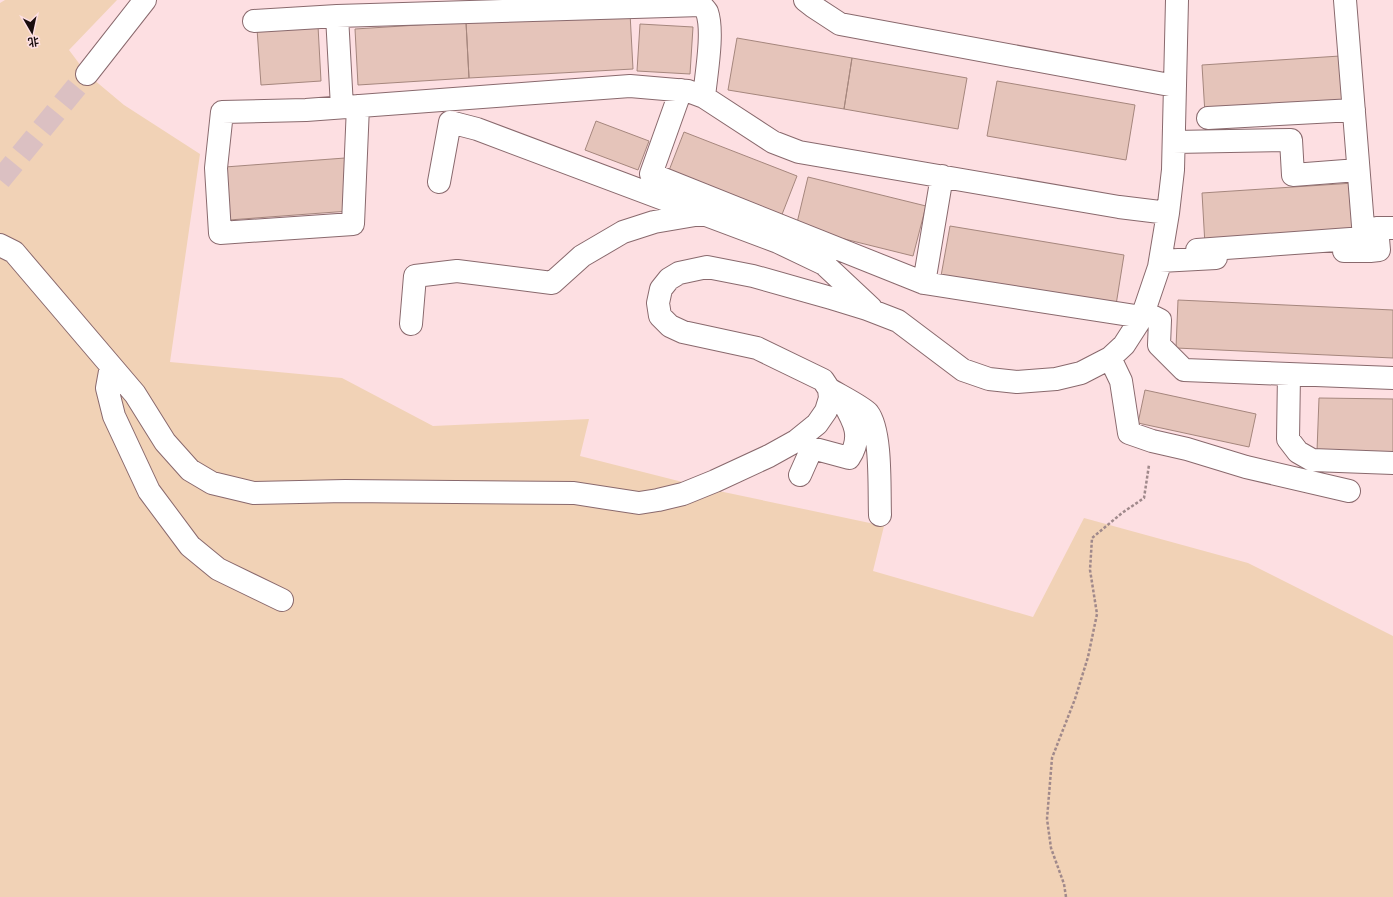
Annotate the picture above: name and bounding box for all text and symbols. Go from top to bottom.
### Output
north arrow [12,12,52,52]
text: 北 [27,35,40,50]

